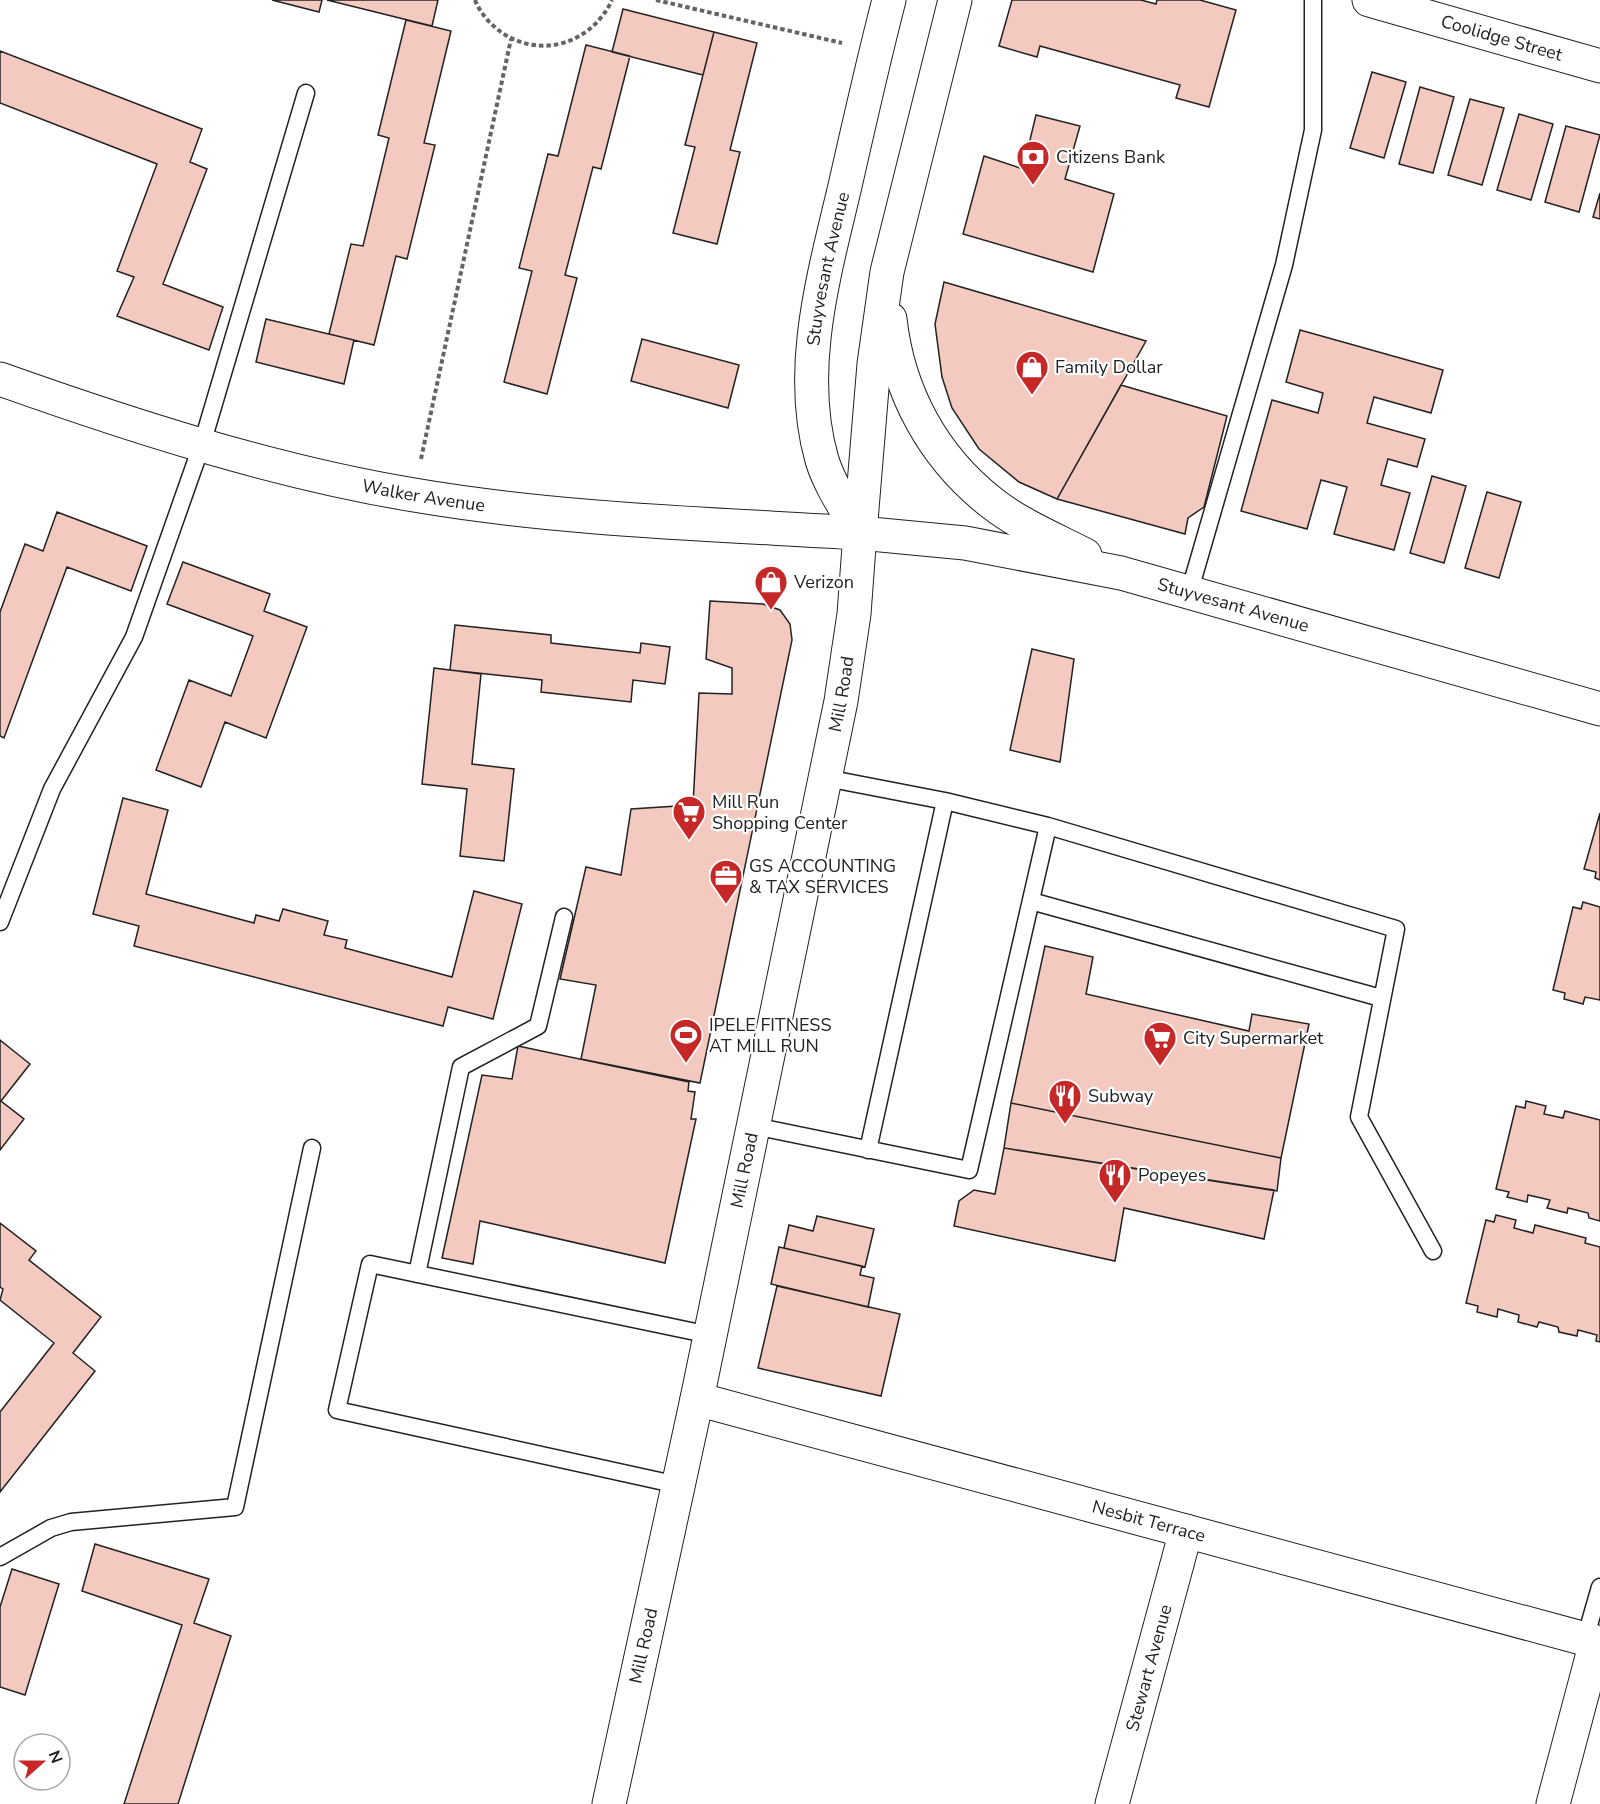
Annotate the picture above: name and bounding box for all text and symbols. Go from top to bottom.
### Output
street label: Coolidge Street [1438,9,1566,67]
bank icon: Citizens Bank [1015,139,1051,186]
place label: Citizens Bank [1056,145,1166,169]
street label: Stuyvesant Avenue [801,189,855,347]
shop icon: Family Dollar [1014,349,1050,396]
place label: Family Dollar [1055,355,1163,379]
street label: Walker Avenue [360,474,486,517]
shop icon: Verizon [753,564,789,611]
place label: Verizon [793,570,854,594]
street label: Stuyvesant Avenue [1155,572,1312,638]
street label: Mill Road [823,654,860,734]
place label: Mill Run Shopping Center [712,790,848,835]
supermarket icon: Mill Run Shopping Center [671,794,707,841]
place label: GS ACCOUNTING & TAX SERVICES [749,854,896,899]
office icon: GS ACCOUNTING & TAX SERVICES [708,858,744,905]
place label: IPELE FITNESS AT MILL RUN [709,1013,831,1058]
sports icon: IPELE FITNESS AT MILL RUN [668,1017,704,1064]
supermarket icon: City Supermarket [1142,1020,1178,1067]
place label: City Supermarket [1183,1026,1324,1050]
restaurant icon: Subway [1047,1078,1083,1125]
place label: Subway [1088,1084,1154,1108]
street label: Mill Road [725,1130,764,1210]
restaurant icon: Popeyes [1097,1157,1133,1204]
place label: Popeyes [1138,1163,1206,1187]
street label: Nesbit Terrace [1090,1494,1208,1548]
street label: Stewart Avenue [1120,1602,1178,1734]
street label: Mill Road [624,1606,663,1686]
north arrow [12,1732,72,1792]
text: N [43,1747,67,1767]

